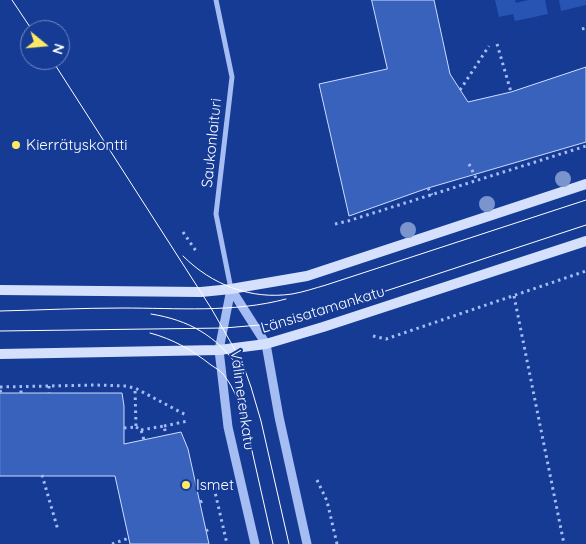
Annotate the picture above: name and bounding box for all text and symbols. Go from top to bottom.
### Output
north arrow [20,20,70,70]
text: N [48,42,69,57]
street label: Saukonlaituri [198,97,226,189]
place label: Kierrätyskontti [26,136,128,154]
marker: Kierrätyskontti [10,139,22,151]
street label: Länsisatamankatu [259,283,387,337]
street label: Välimerenkatu [226,349,258,451]
place label: Ismet [196,476,234,494]
marker: Ismet [180,479,192,491]

